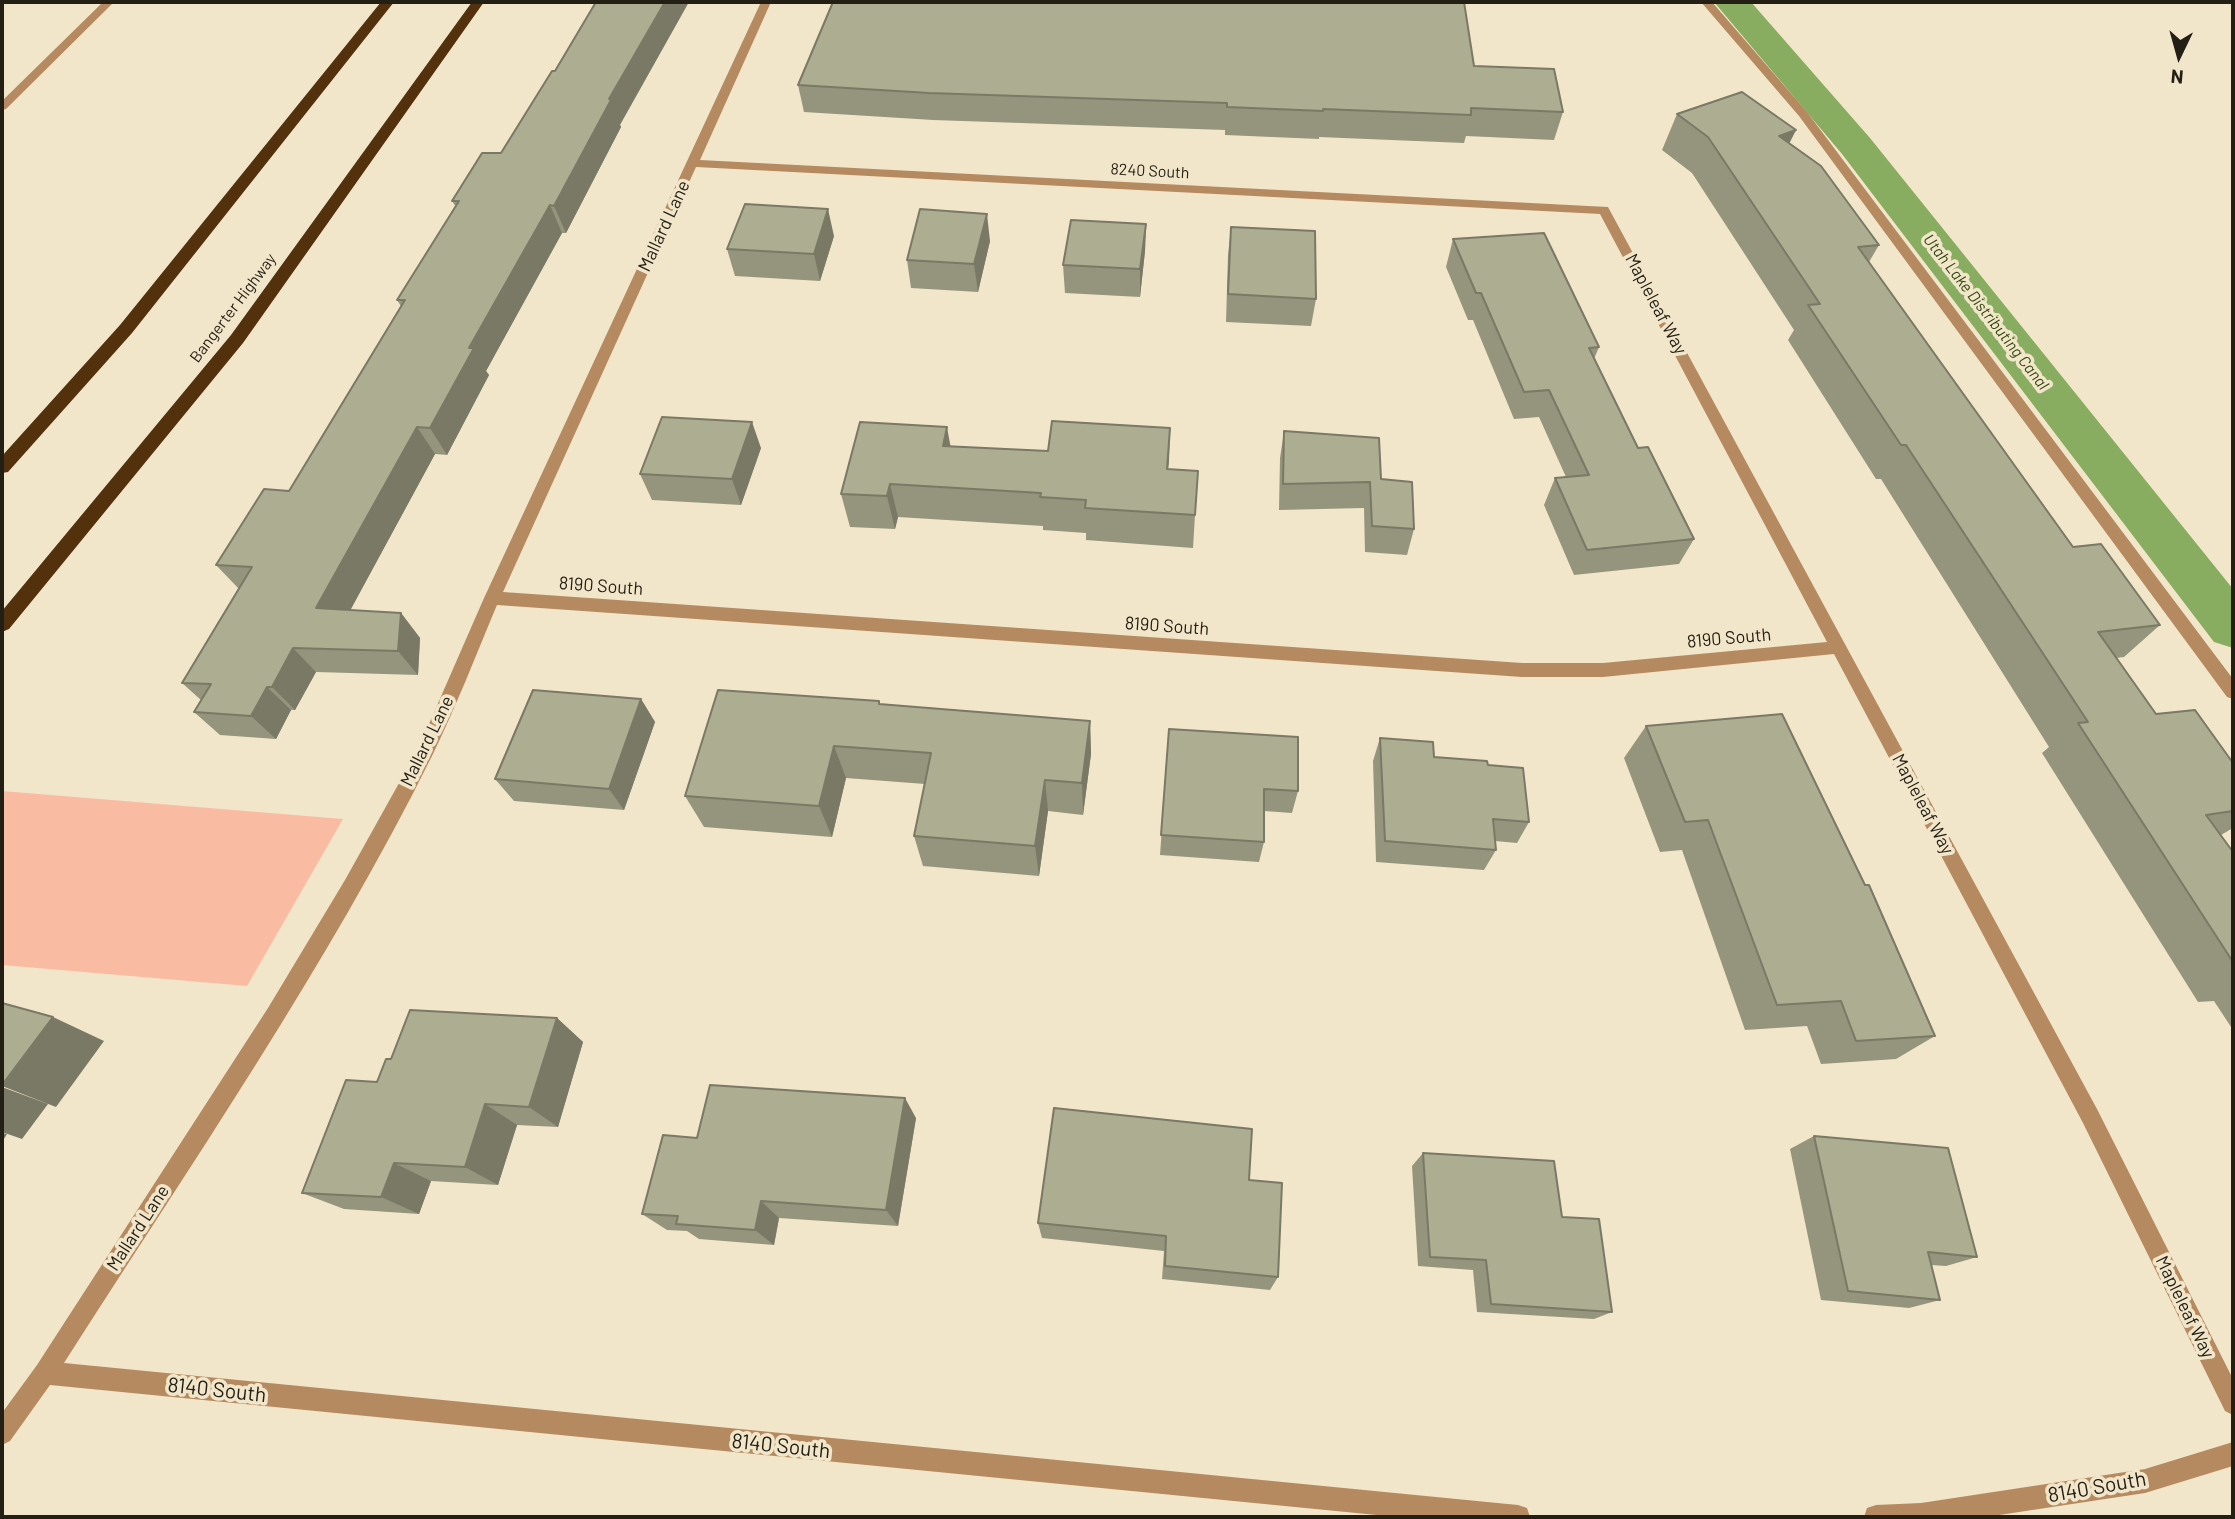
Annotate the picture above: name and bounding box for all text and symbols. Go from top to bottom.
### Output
north arrow [2144,21,2214,91]
text: N [2170,65,2184,89]
street label: 8240 South [1110,159,1190,183]
street label: Mallard Lane [633,177,695,275]
water label: Utah Lake Distributing Canal [1919,230,2053,394]
street label: Bangerter Highway [186,250,280,366]
street label: Mapleleaf Way [1620,250,1692,358]
street label: 8190 South [558,572,644,600]
street label: 8190 South [1124,612,1210,640]
street label: 8190 South [1686,624,1772,652]
street label: Mallard Lane [396,692,458,790]
street label: Mapleleaf Way [1887,750,1959,858]
street label: Mallard Lane [102,1181,174,1275]
street label: Mapleleaf Way [2151,1252,2219,1362]
street label: 8140 South [166,1372,268,1408]
street label: 8140 South [730,1428,832,1464]
street label: 8140 South [2046,1466,2148,1508]

